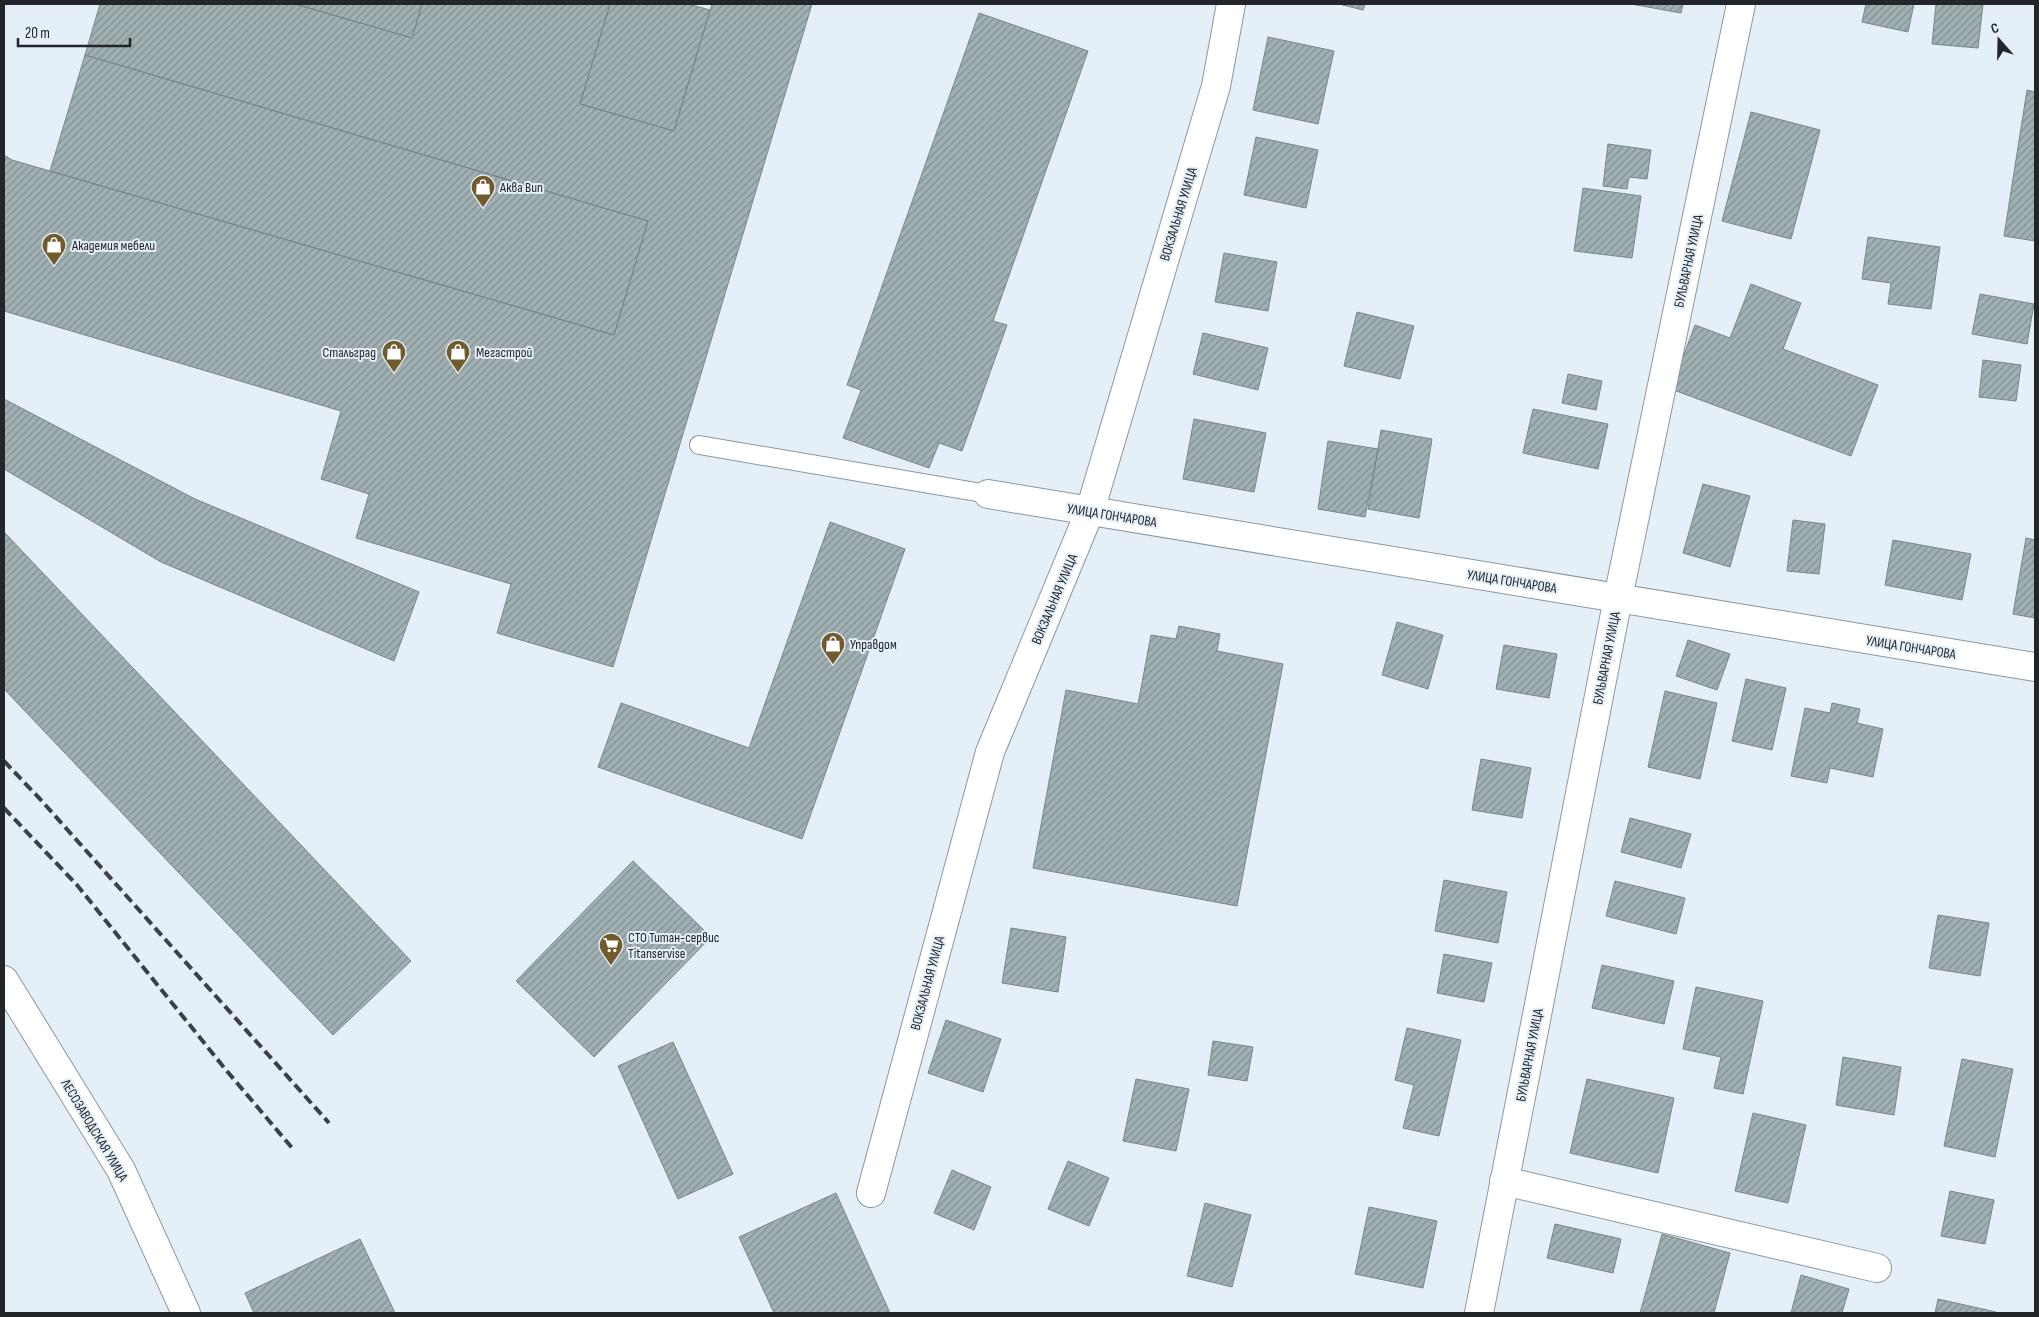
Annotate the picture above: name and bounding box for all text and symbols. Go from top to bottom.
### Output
scale bar [18,15,130,47]
north arrow [1974,15,2024,65]
text: С [1988,19,2001,37]
text: 20 m [25,24,50,43]
street label: ВОКЗАЛЬНАЯ УЛИЦА [1156,164,1201,263]
shop icon: Аква Вип [470,174,496,208]
place label: Аква Вип [499,179,543,196]
street label: БУЛЬВАРНАЯ УЛИЦА [1670,212,1707,309]
shop icon: Академия мебели [41,232,67,266]
place label: Академия мебели [71,237,155,254]
shop icon: Стальград [381,339,407,373]
shop icon: Мегастрой [445,339,471,373]
place label: Стальград [322,344,376,361]
place label: Мегастрой [476,344,533,361]
street label: УЛИЦА ГОНЧАРОВА [1066,500,1159,531]
street label: ВОКЗАЛЬНАЯ УЛИЦА [1028,550,1082,647]
street label: УЛИЦА ГОНЧАРОВА [1466,566,1559,597]
street label: БУЛЬВАРНАЯ УЛИЦА [1589,609,1624,706]
shop icon: Управдом [820,631,846,665]
street label: УЛИЦА ГОНЧАРОВА [1865,632,1958,663]
place label: Управдом [850,636,897,653]
place label: СТО Титан-сервис Titanservise [628,929,719,962]
supermarket icon: СТО Титан-сервис Titanservise [598,932,624,966]
street label: ВОКЗАЛЬНАЯ УЛИЦА [907,933,948,1032]
street label: БУЛЬВАРНАЯ УЛИЦА [1512,1006,1547,1103]
street label: ЛЕСОЗАВОДСКАЯ УЛИЦА [57,1075,132,1185]

